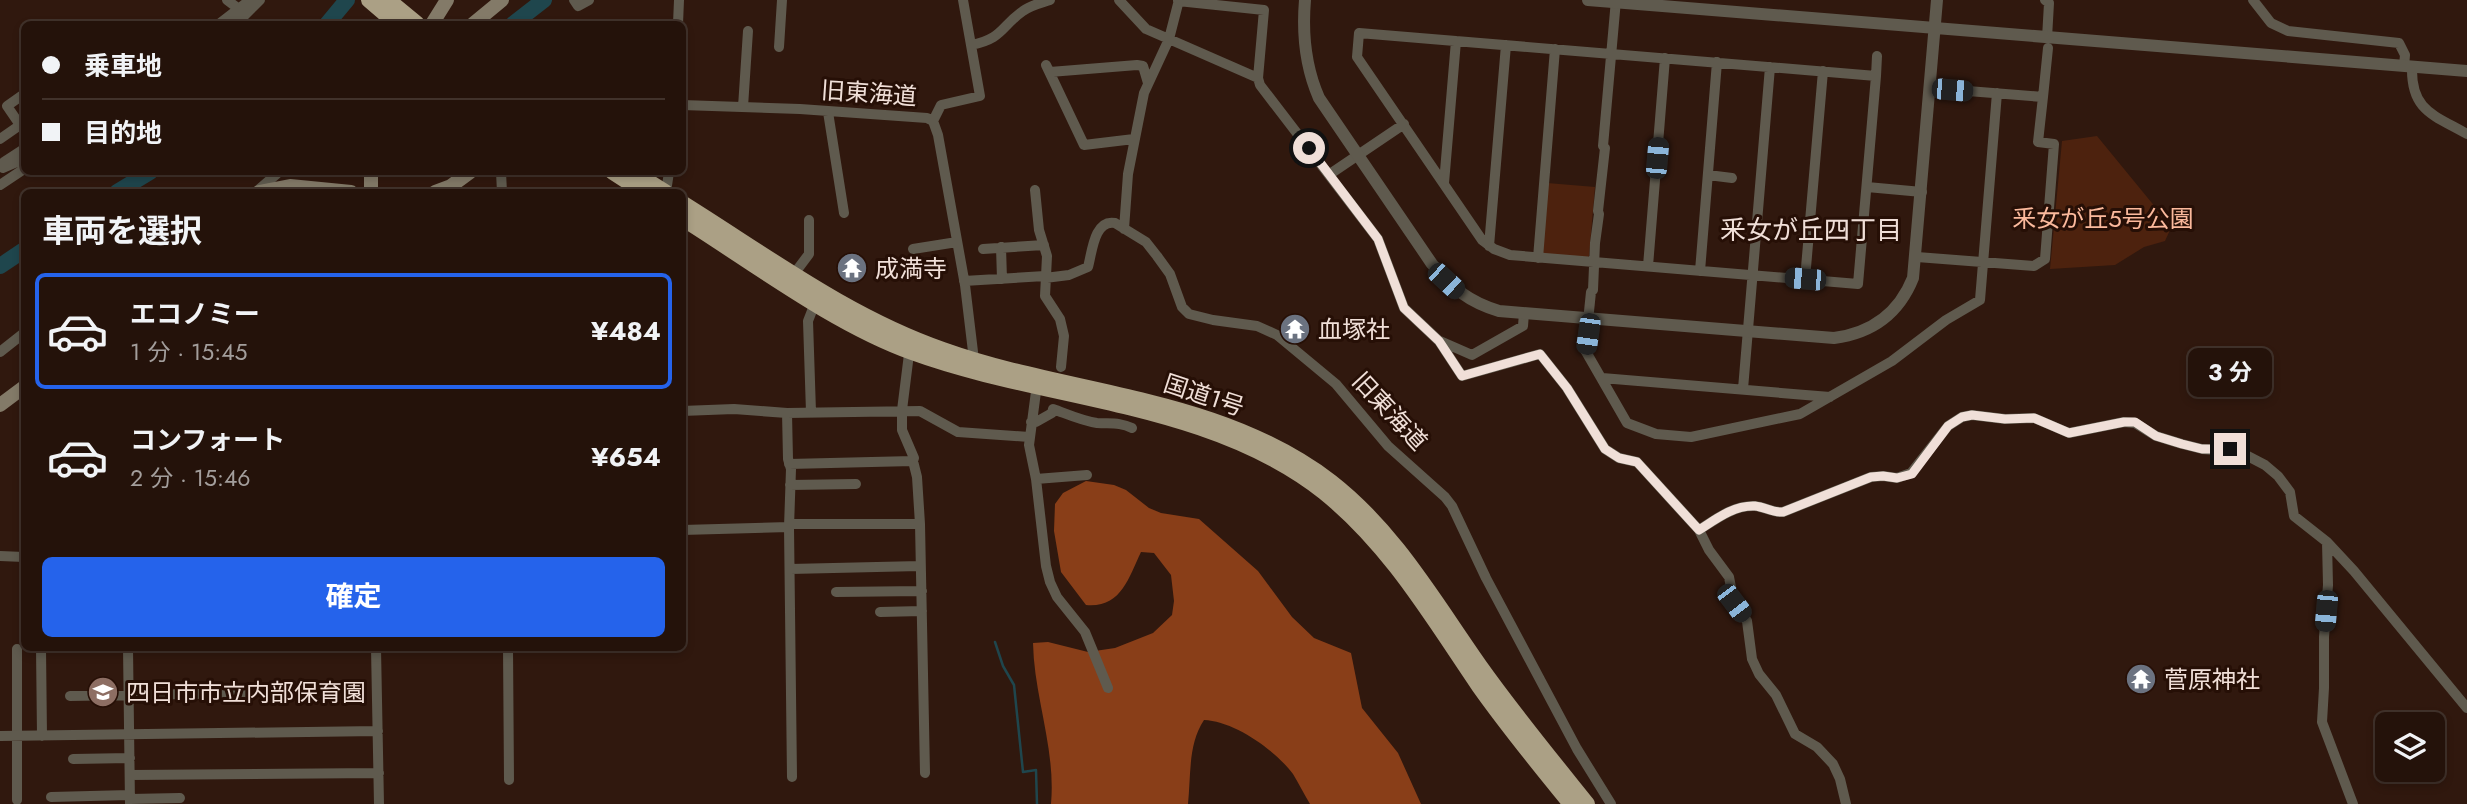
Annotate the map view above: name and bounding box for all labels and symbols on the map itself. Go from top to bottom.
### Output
street label: 旧東海道 [820,72,918,114]
car [1931,78,1974,102]
route start [1293,132,1325,164]
car [1645,136,1670,180]
park label: 釆女が丘5号公園 [2012,201,2194,236]
district label: 釆女が丘四丁目 [1720,211,1902,249]
temple icon: 成満寺 [835,251,869,285]
place label: 成満寺 [875,251,947,286]
car [1424,259,1469,303]
car [1784,267,1827,291]
temple icon: 血塚社 [1278,312,1312,346]
place label: 血塚社 [1318,312,1390,347]
car [1575,312,1602,356]
callout: 3 分 [2188,348,2272,396]
street label: 旧東海道 [1344,364,1436,458]
street label: 国道1号 [1159,366,1249,424]
route end [2214,433,2246,465]
car [1713,580,1756,626]
car [2314,589,2339,633]
temple icon: 菅原神社 [2124,662,2158,696]
place label: 菅原神社 [2164,662,2260,697]
school or university icon: 四日市市立内部保育園 [86,675,120,709]
place label: 四日市市立内部保育園 [126,675,366,710]

